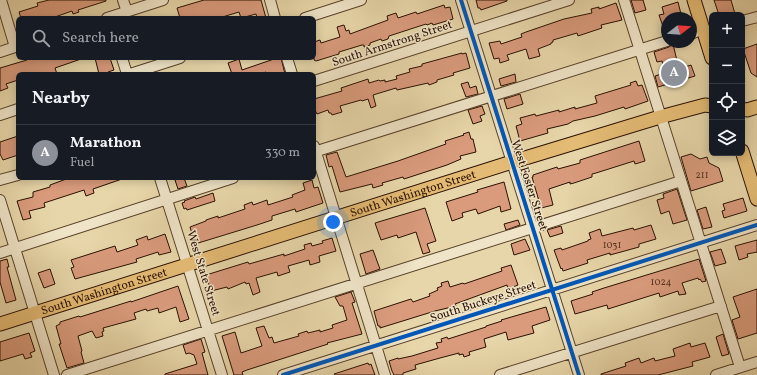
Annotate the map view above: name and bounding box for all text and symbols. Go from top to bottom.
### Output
north arrow [661,12,697,48]
map controls [709,12,745,156]
button: + [709,12,745,48]
search box [16,16,316,60]
street label: South Armstrong Street [330,17,454,71]
icon: search [30,27,52,49]
text: Search here [62,28,139,49]
button: − [709,48,745,84]
pin: A [661,58,687,88]
button: locate [709,84,745,120]
text: Nearby [32,87,90,110]
button: layers [709,120,745,156]
text: Marathon [70,133,141,154]
street label: West Foster Street [507,138,551,233]
text: A [40,144,50,162]
text: 330 m [265,144,300,162]
text: Fuel [70,154,94,172]
street label: South Washington Street [348,167,478,222]
house number: 211 [695,168,709,182]
your location [323,212,343,232]
street label: West State Street [182,229,224,318]
house number: 1031 [603,238,621,252]
street label: South Washington Street [39,265,169,319]
house number: 1024 [651,275,671,289]
street label: South Buckeye Street [428,277,538,327]

